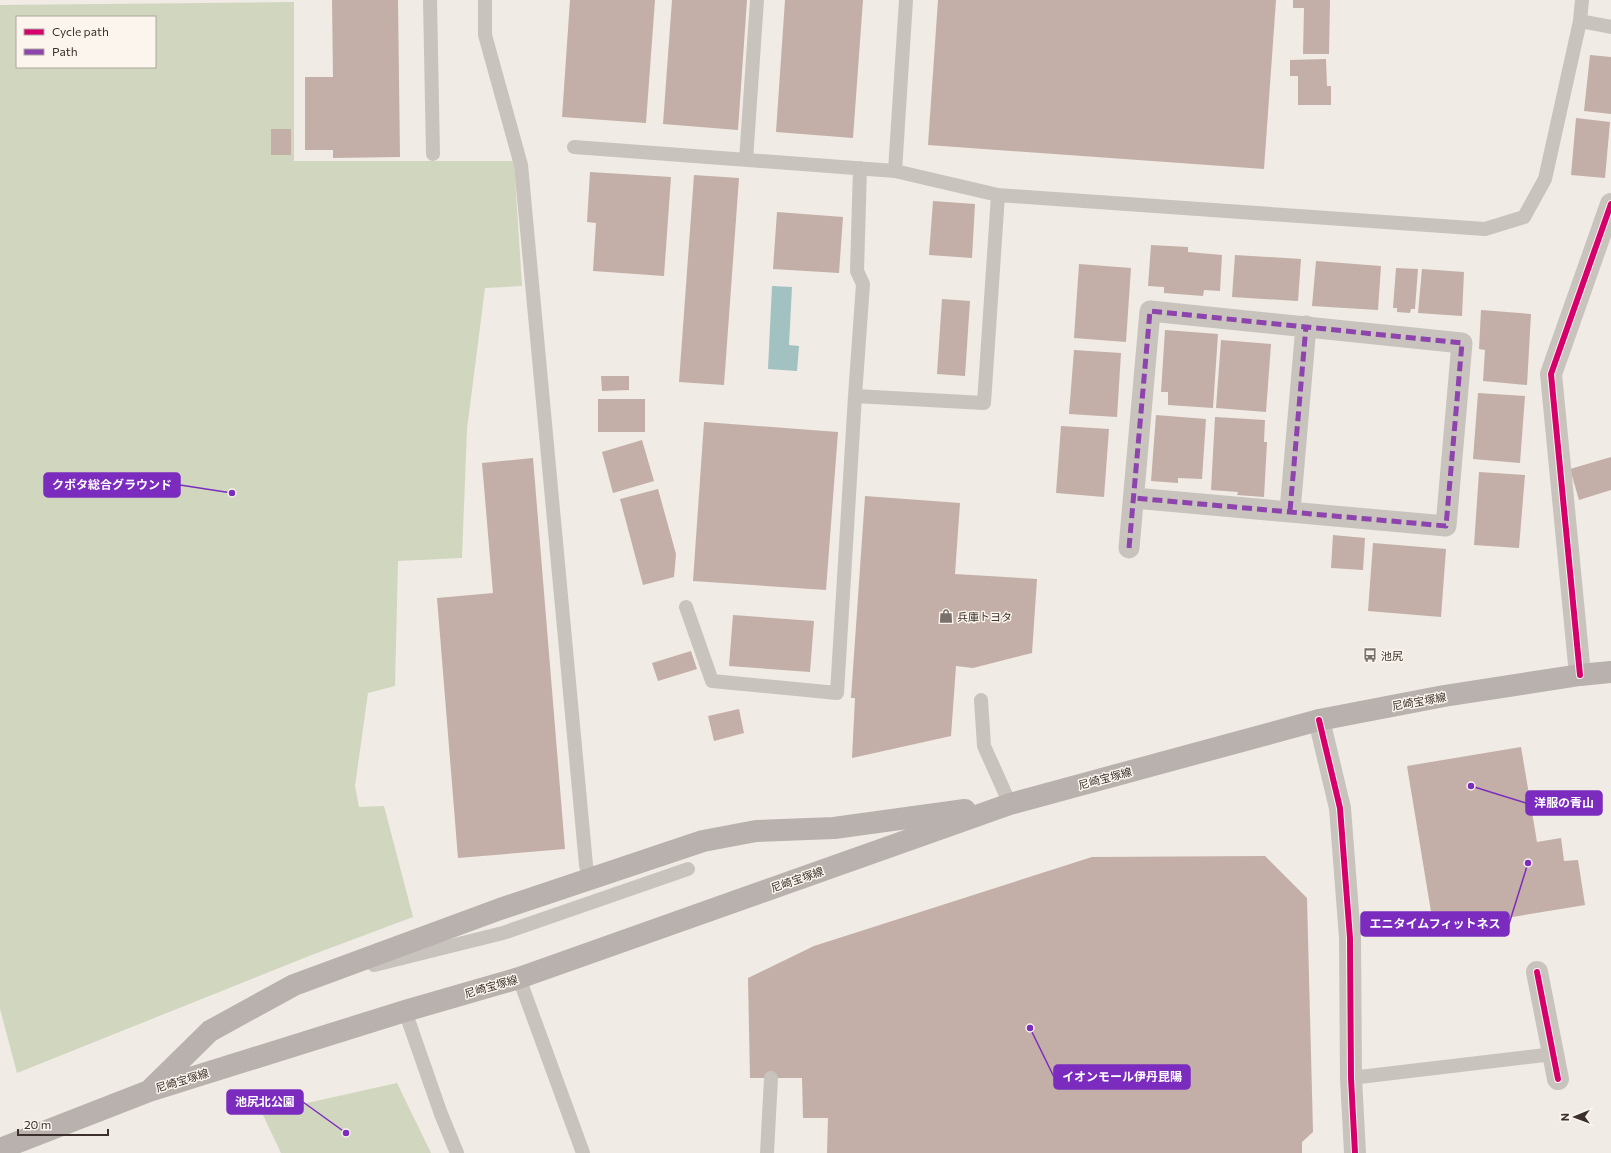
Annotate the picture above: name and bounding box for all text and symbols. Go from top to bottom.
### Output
legend [16,16,156,68]
text: Cycle path [52,24,109,38]
text: Path [52,44,78,58]
callout: クボタ総合グラウンド [44,473,180,497]
text: クボタ総合グラウンド [52,477,172,491]
shop icon: 兵庫トヨタ [938,608,954,624]
place label: 兵庫トヨタ [957,610,1012,623]
bus stop icon: 池尻 [1362,647,1378,663]
place label: 池尻 [1381,649,1403,662]
street label: 尼崎宝塚線 [1391,690,1447,712]
street label: 尼崎宝塚線 [1077,765,1133,791]
callout: 洋服の青山 [1526,791,1602,815]
text: 洋服の青山 [1534,795,1594,809]
street label: 尼崎宝塚線 [769,864,825,894]
callout: エニタイムフィットネス [1361,912,1509,936]
text: エニタイムフィットネス [1370,916,1500,930]
street label: 尼崎宝塚線 [463,972,519,1000]
callout: イオンモール伊丹昆陽 [1054,1065,1190,1089]
street label: 尼崎宝塚線 [154,1066,210,1094]
text: イオンモール伊丹昆陽 [1062,1069,1182,1083]
callout: 池尻北公園 [227,1090,303,1114]
text: 池尻北公園 [235,1094,295,1108]
north arrow [1555,1097,1595,1137]
scale bar [18,1111,108,1137]
text: N [1558,1113,1571,1121]
text: 20 m [24,1117,51,1131]

